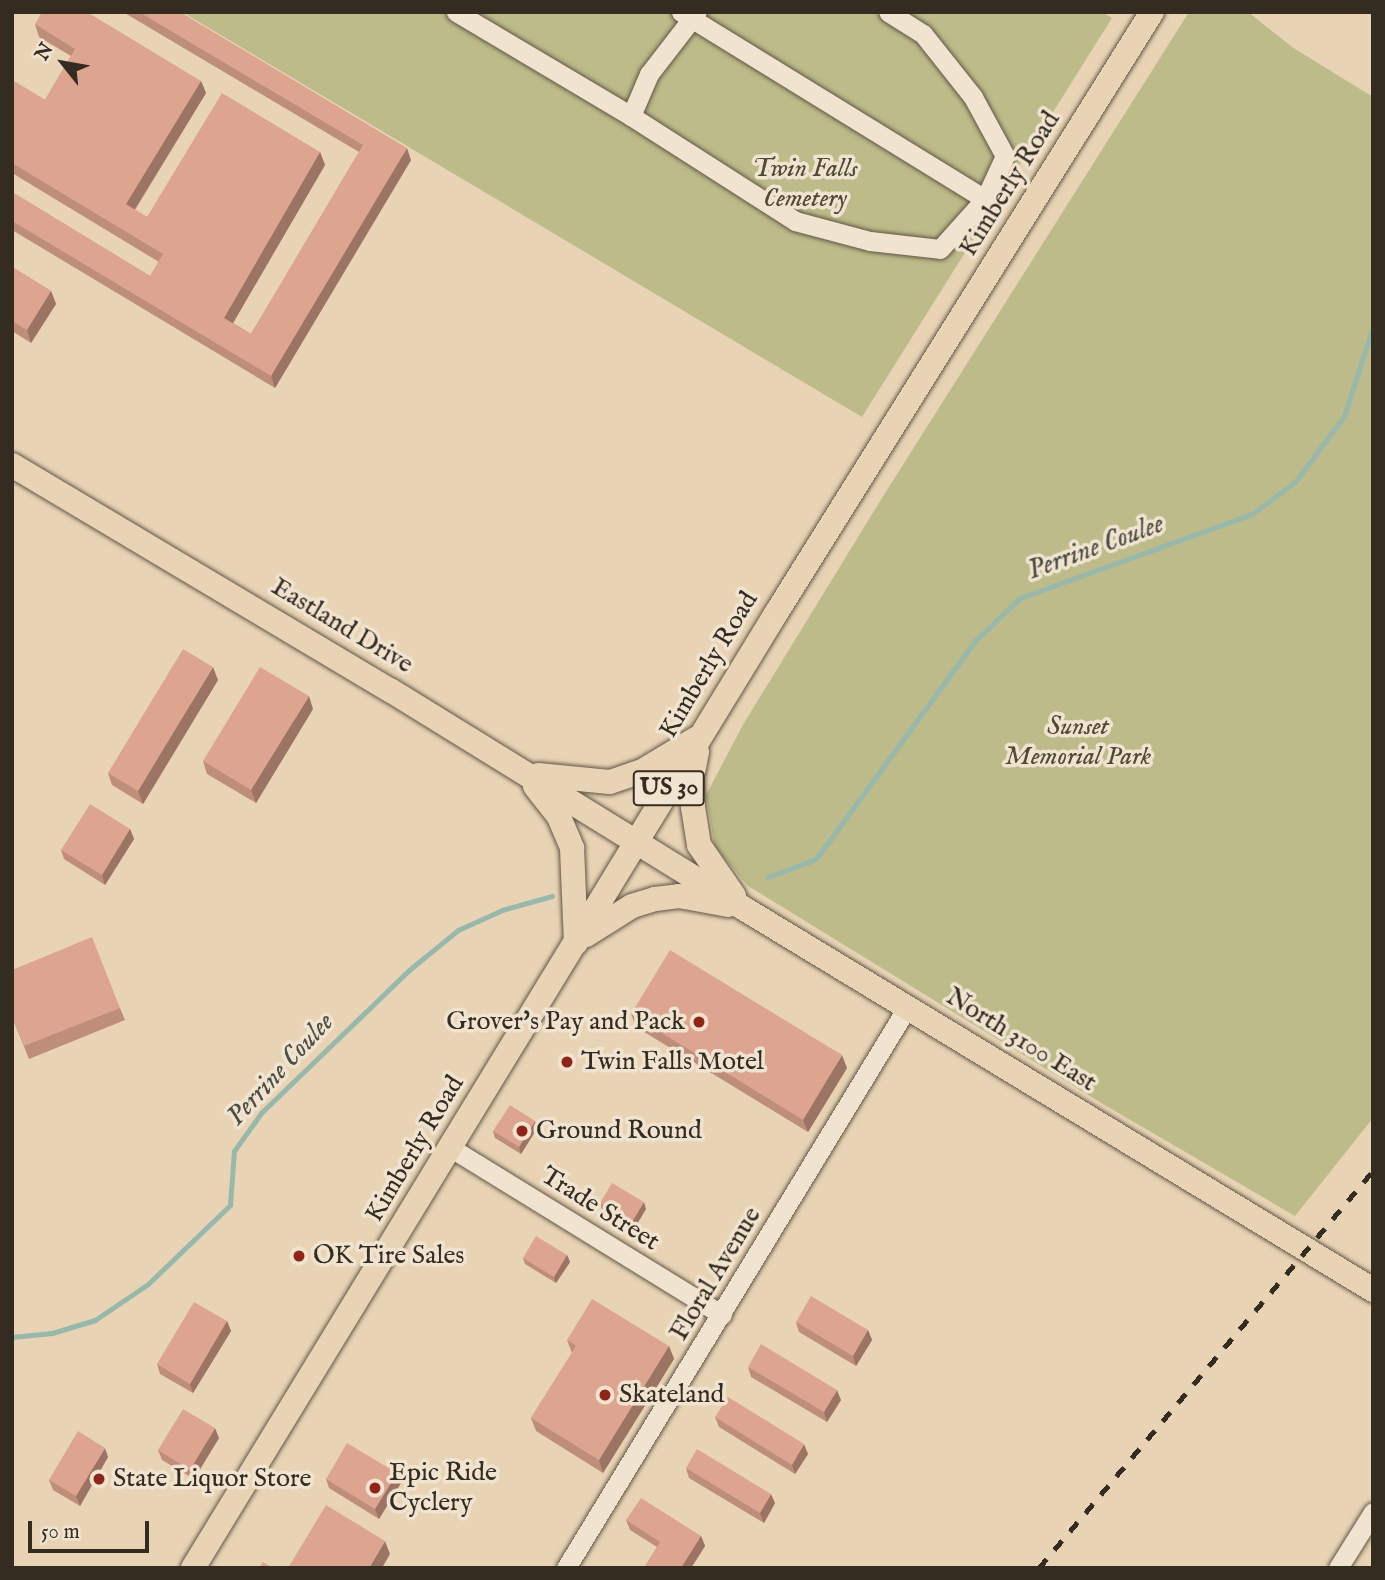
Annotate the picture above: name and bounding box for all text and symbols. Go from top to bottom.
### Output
north arrow [28,28,98,98]
text: N [30,39,60,65]
street label: Kimberly Road [953,106,1067,262]
park label: Twin Falls Cemetery [753,153,857,214]
water label: Perrine Coulee [1023,508,1169,588]
street label: Eastland Drive [266,572,418,680]
street label: Kimberly Road [653,586,765,744]
park label: Sunset Memorial Park [1005,711,1151,772]
road number: US 30 [632,768,706,808]
street label: North 3100 East [940,981,1102,1099]
water label: Perrine Coulee [220,1006,342,1134]
place label: Grover's Pay and Pack [446,1006,685,1038]
marker: Grover's Pay and Pack [691,1014,707,1030]
place label: Twin Falls Motel [581,1046,764,1078]
marker: Twin Falls Motel [559,1054,575,1070]
street label: Kimberly Road [359,1070,471,1228]
place label: Ground Round [536,1115,702,1147]
marker: Ground Round [514,1123,530,1139]
street label: Trade Street [535,1160,665,1258]
street label: Floral Avenue [664,1201,768,1347]
place label: OK Tire Sales [313,1240,464,1272]
marker: OK Tire Sales [291,1248,307,1264]
place label: Skateland [619,1379,724,1411]
marker: Skateland [597,1387,613,1403]
place label: Epic Ride Cyclery [389,1457,497,1518]
place label: State Liquor Store [113,1463,311,1495]
marker: State Liquor Store [91,1471,107,1487]
marker: Epic Ride Cyclery [367,1480,383,1496]
scale bar [32,1506,152,1550]
text: 50 m [41,1519,80,1546]

